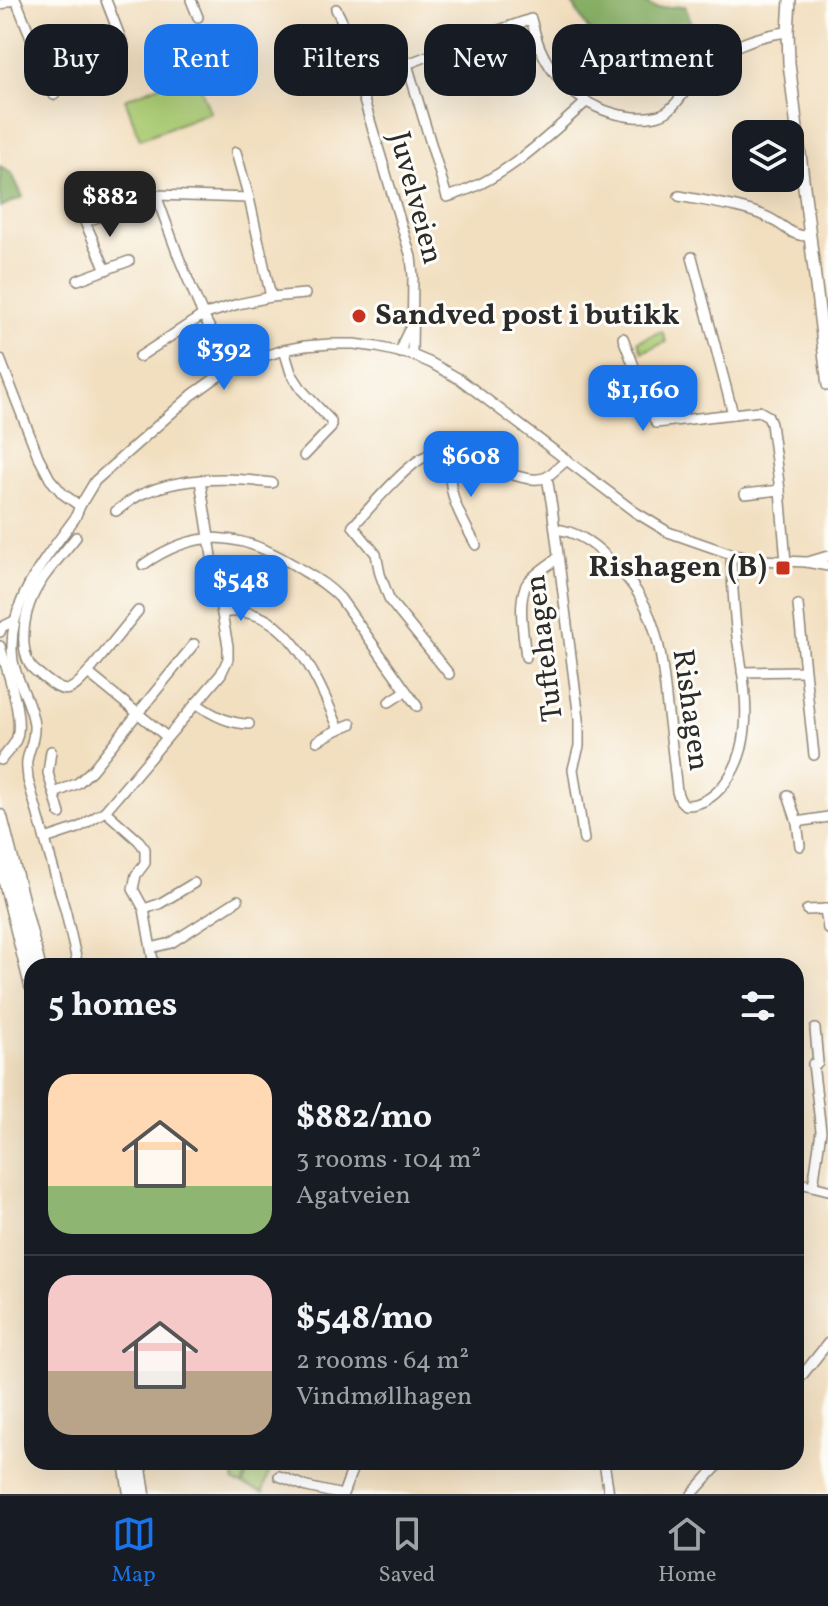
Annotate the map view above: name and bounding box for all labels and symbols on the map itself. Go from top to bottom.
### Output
street label: Juvelveien [377,127,453,269]
pin: $882 [63,171,157,239]
place label: Sandved post i butikk [375,295,680,337]
marker: Sandved post i butikk [350,307,368,325]
pin: $392 [177,324,271,392]
pin: $1,160 [578,365,708,433]
pin: $608 [424,431,518,499]
place label: Rishagen (B) [589,547,767,589]
pin: $548 [194,555,288,623]
marker: Rishagen (B) [774,559,792,577]
street label: Tuftehagen [515,572,575,724]
street label: Rishagen [661,646,719,774]

